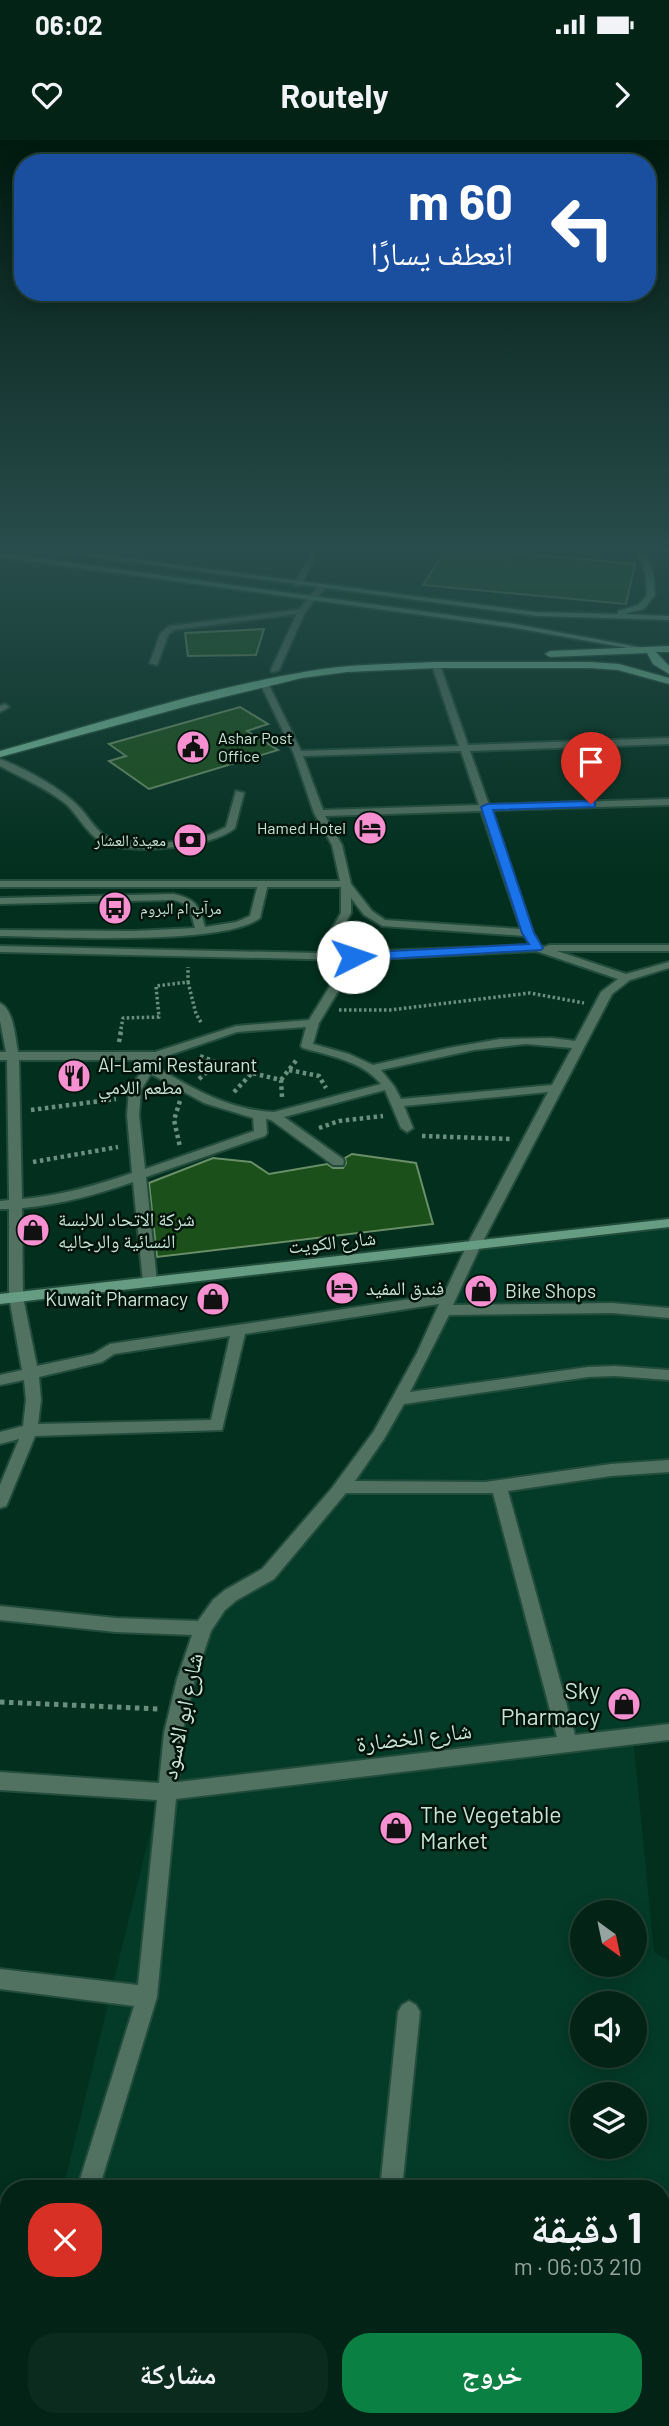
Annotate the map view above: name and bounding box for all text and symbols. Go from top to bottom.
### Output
text: 06:02 [35,9,103,40]
icon: heart [28,76,66,114]
text: Routely [280,76,389,114]
icon: forward [603,76,641,114]
text: 60 m [408,171,513,230]
icon: left [537,182,628,273]
text: انعطف يسارًا [370,233,513,271]
public building icon: Ashar Post Office [174,728,212,766]
place label: Ashar Post Office [218,728,293,765]
pin [561,732,621,804]
icon: arrive [572,743,610,781]
hotel icon: Hamed Hotel [351,809,389,847]
place label: Hamed Hotel [257,818,346,837]
bank icon: معيدة العشار [171,821,209,859]
place label: معيدة العشار [93,830,166,850]
bus stop icon: مرآب ام البروم [96,889,134,927]
place label: مرآب ام البروم [140,898,222,919]
position arrow [316,920,390,994]
place label: Al-Lami Restaurant مطعم اللامي [98,1053,257,1103]
restaurant icon: Al-Lami Restaurant مطعم اللامي [55,1057,93,1095]
place label: شركة الاتحاد للالبسة النسائية والرجاليه [58,1207,195,1253]
shop icon: شركة الاتحاد للالبسة النسائية والرجاليه [14,1211,52,1249]
street label: شارع الكويت [287,1225,377,1259]
hotel icon: فندق المفيد [323,1269,361,1307]
shop icon: Bike Shops [462,1272,500,1310]
place label: فندق المفيد [366,1276,444,1300]
place label: Bike Shops [505,1279,596,1302]
shop icon: Kuwait Pharmacy [194,1280,232,1318]
place label: Kuwait Pharmacy [45,1287,188,1310]
street label: شارع ابو الاسود [154,1650,210,1782]
place label: Sky Pharmacy [501,1676,600,1730]
shop icon: Sky Pharmacy [605,1685,643,1723]
street label: شارع الخضارة [355,1715,473,1759]
place label: The Vegetable Market [420,1800,562,1854]
shop icon: The Vegetable Market [377,1809,415,1847]
north arrow [570,1900,648,1978]
map controls [570,1900,647,2159]
button: sound [570,1991,647,2068]
button: layers [570,2082,647,2159]
text: 1 دقيقة [531,2201,642,2251]
button: close [28,2203,102,2277]
text: 210 m · 06:03 [514,2252,642,2280]
button: مشاركة [28,2333,328,2413]
button: خروج [342,2333,642,2413]

